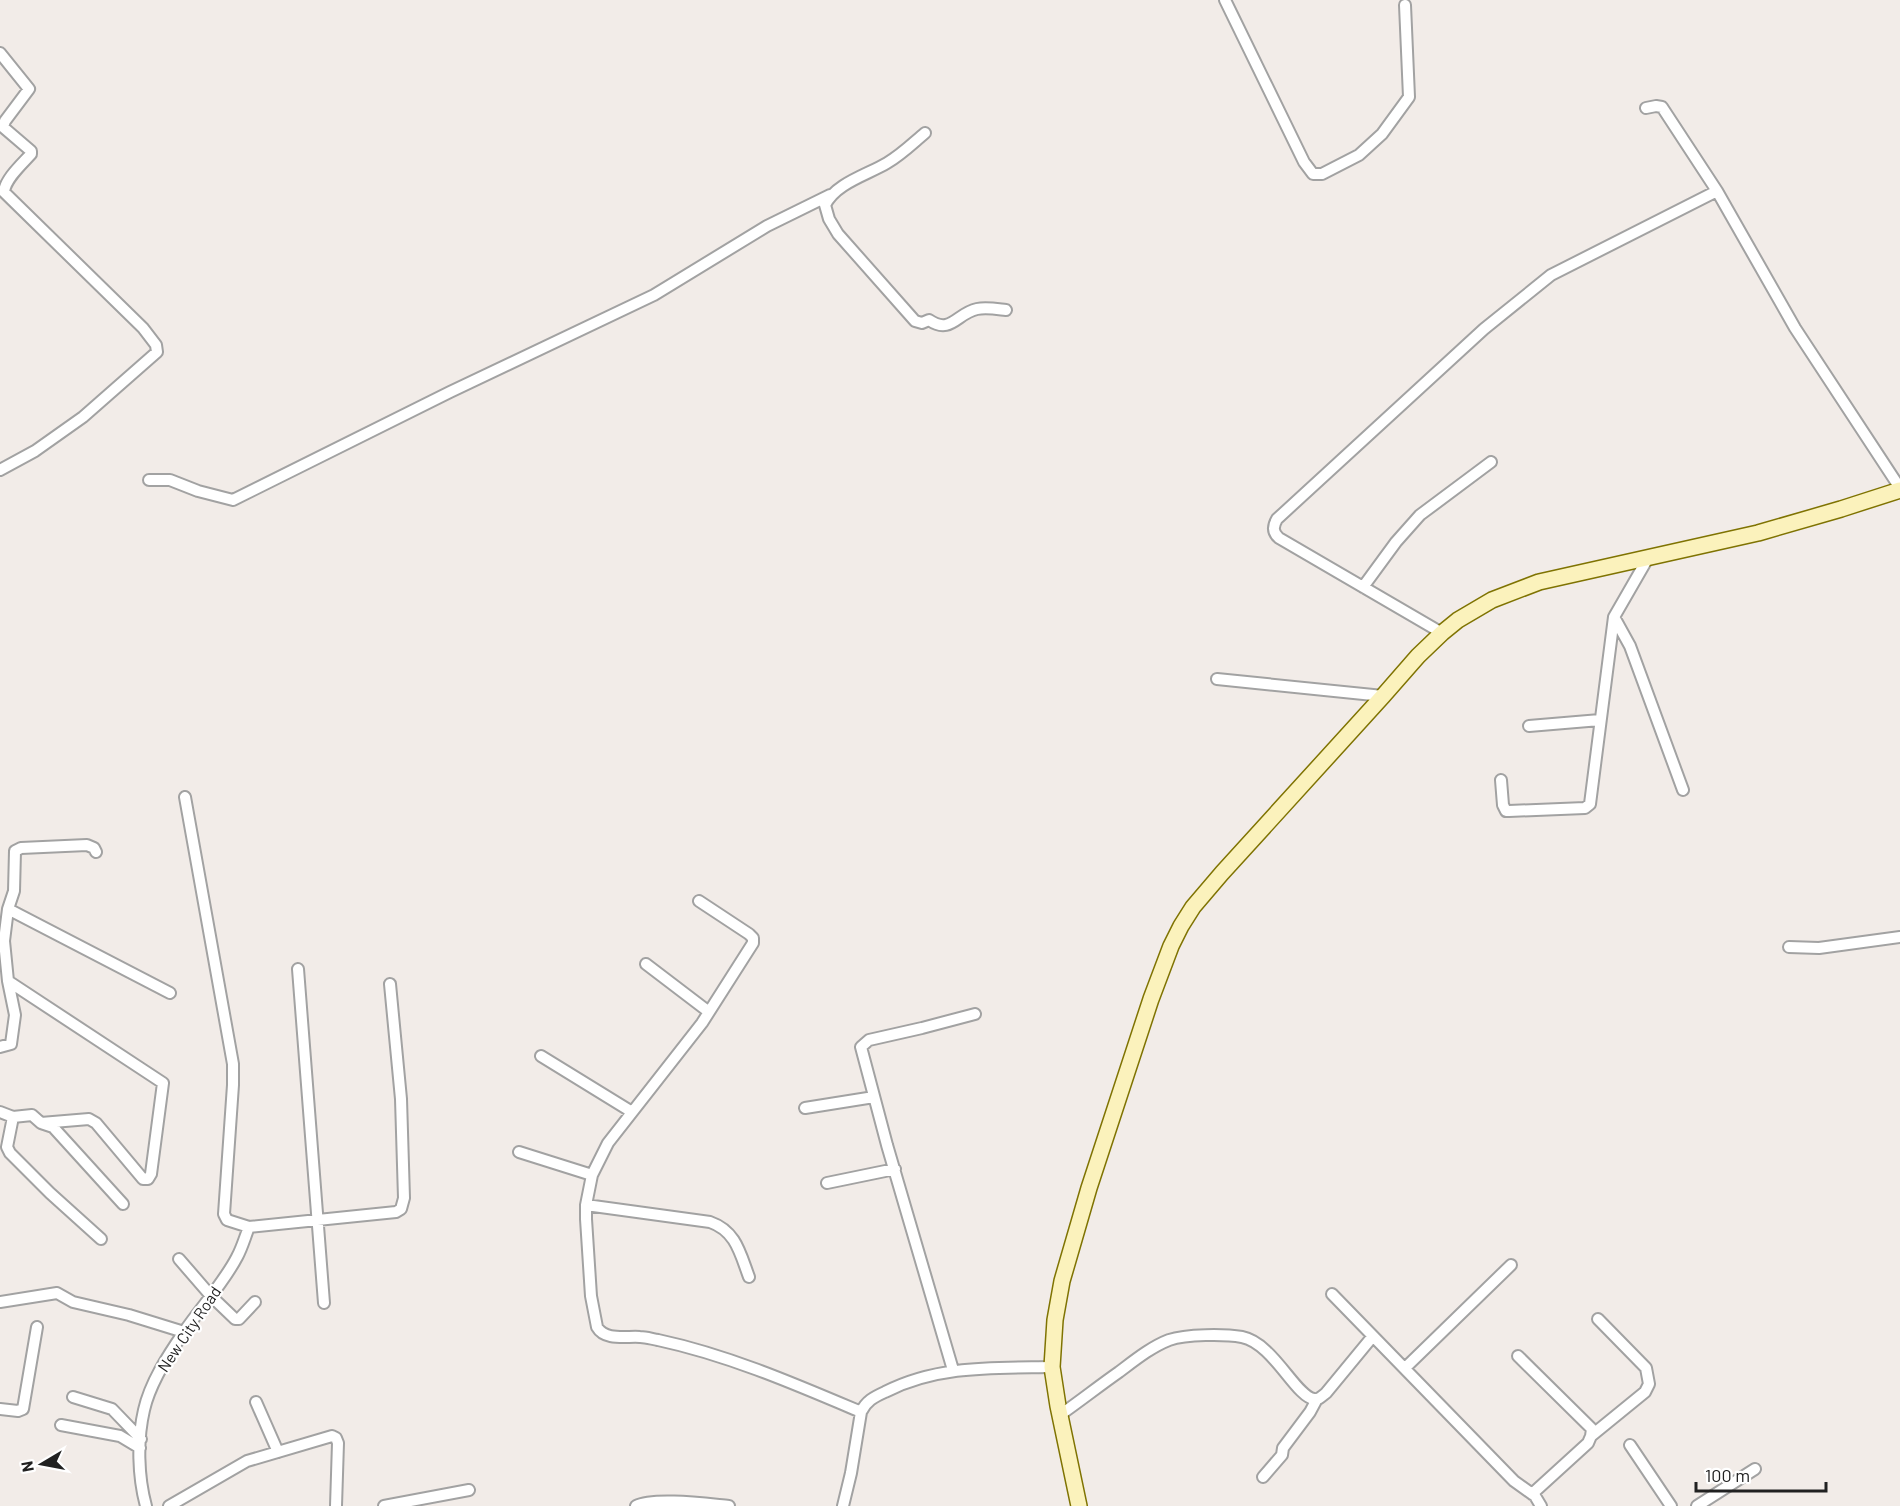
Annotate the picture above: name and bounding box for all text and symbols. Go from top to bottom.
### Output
street label: New City Road [153,1282,224,1375]
north arrow [12,1434,72,1494]
scale bar [1696,1455,1826,1493]
text: N [16,1460,37,1474]
text: 100 m [1705,1464,1750,1486]

